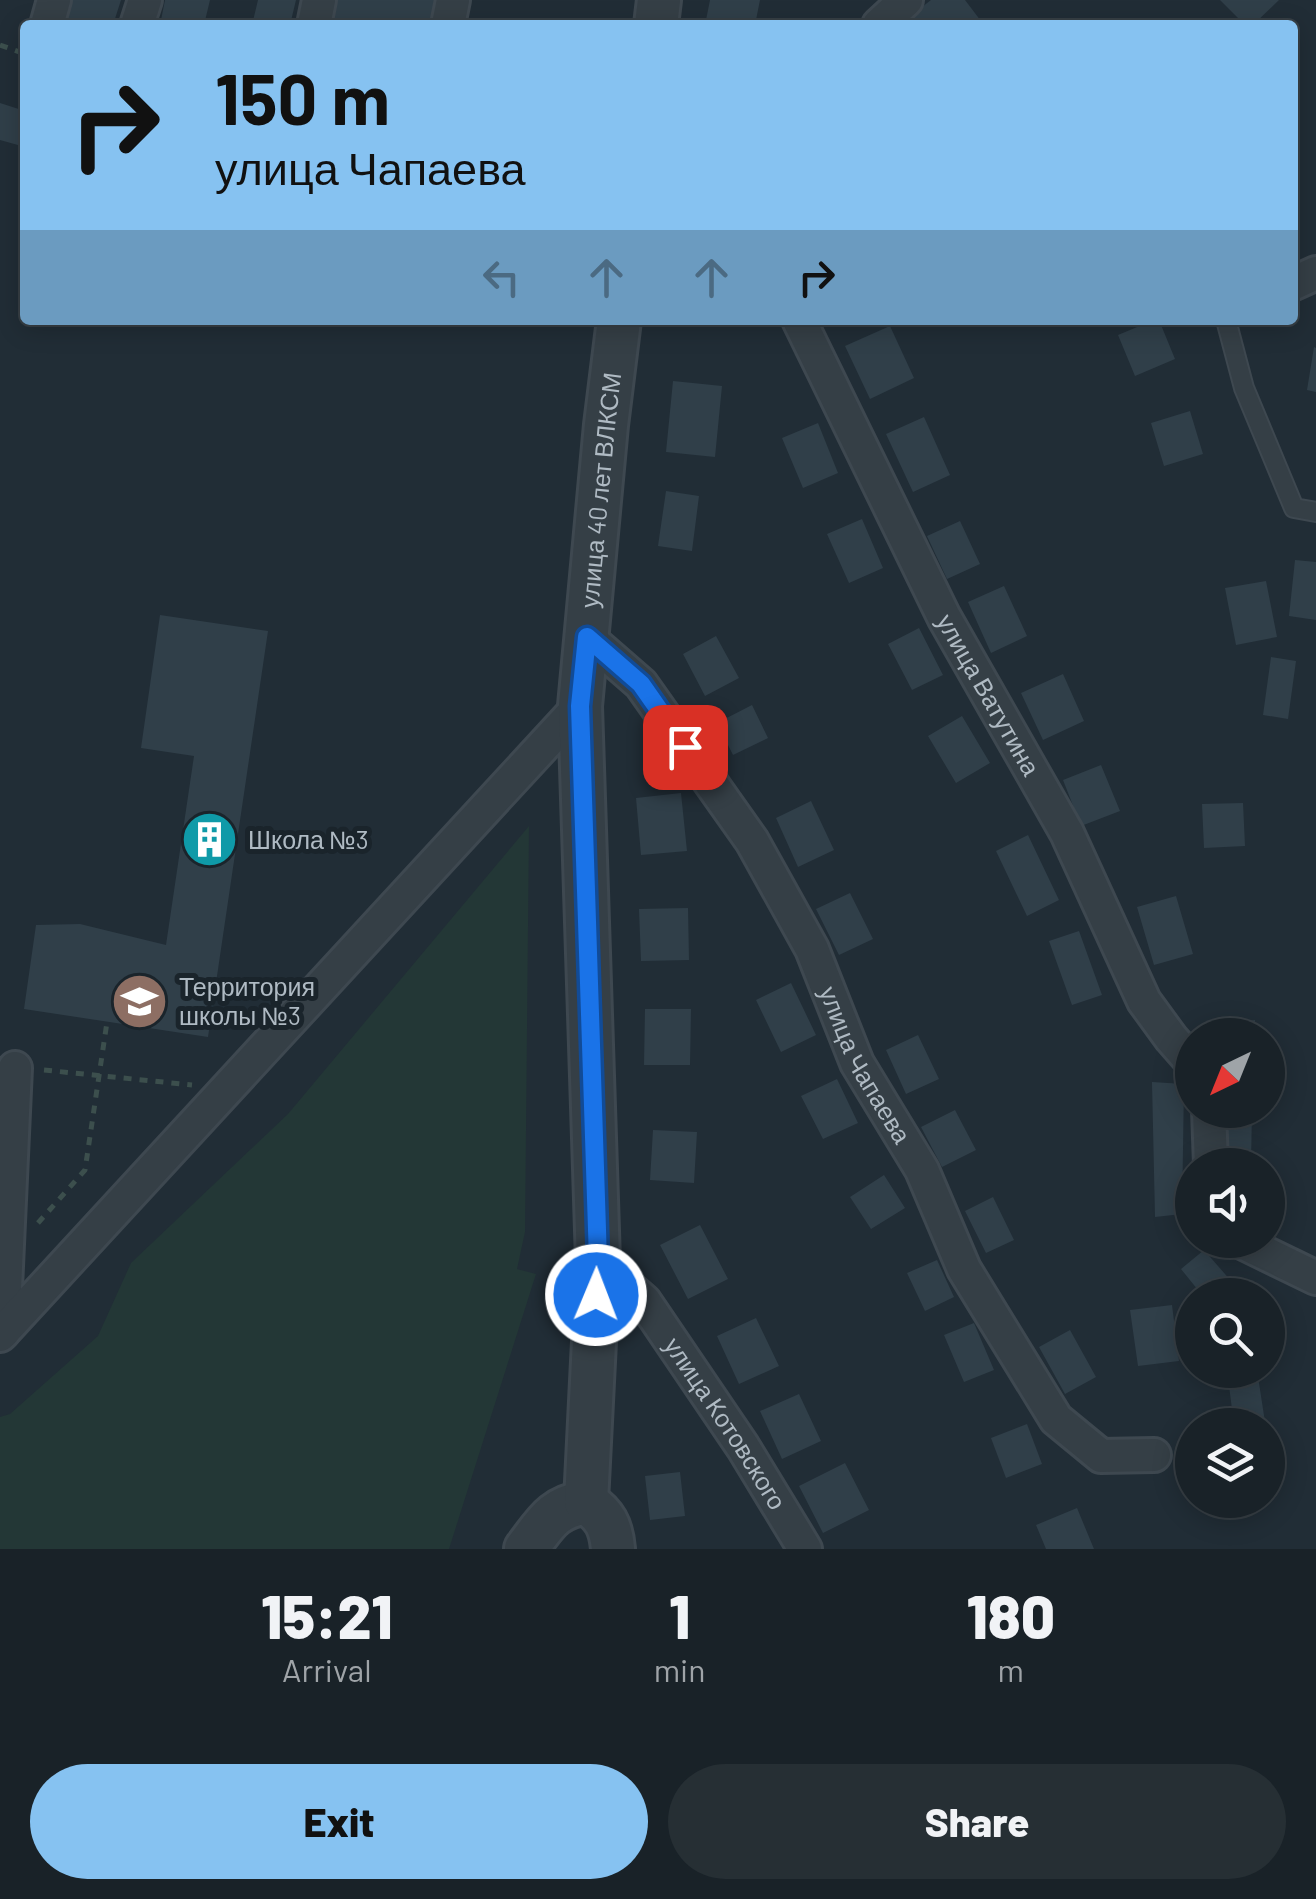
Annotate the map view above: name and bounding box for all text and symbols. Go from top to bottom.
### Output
text: 150 m [215,55,390,139]
icon: right [50,60,180,190]
text: улица Чапаева [215,140,526,194]
icon: left [474,250,529,305]
icon: ahead [579,250,634,305]
icon: ahead [684,250,739,305]
icon: right [789,250,844,305]
street label: улица 40 лет ВЛКСМ [573,371,626,609]
street label: улица Ватутина [931,608,1047,781]
pin [643,705,728,790]
icon: arrive [658,720,713,775]
building icon: Школа №3 [179,810,239,870]
place label: Школа №3 [248,824,369,854]
school or university icon: Территория школы №3 [110,971,170,1031]
place label: Территория школы №3 [179,971,315,1030]
street label: улица Чапаева [814,982,918,1148]
north arrow [1175,1018,1285,1128]
map controls [1175,1018,1285,1518]
button: sound [1175,1148,1285,1258]
position arrow [544,1243,648,1347]
button: search [1175,1278,1285,1388]
street label: улица Котовского [659,1331,793,1515]
button: layers [1175,1408,1285,1518]
text: 15:21 [261,1579,393,1651]
text: 1 [669,1579,690,1651]
text: 180 [966,1579,1055,1651]
text: Arrival [282,1650,372,1688]
text: min [654,1650,706,1688]
text: m [998,1650,1024,1688]
button: Exit [30,1764,648,1879]
button: Share [668,1764,1286,1879]

